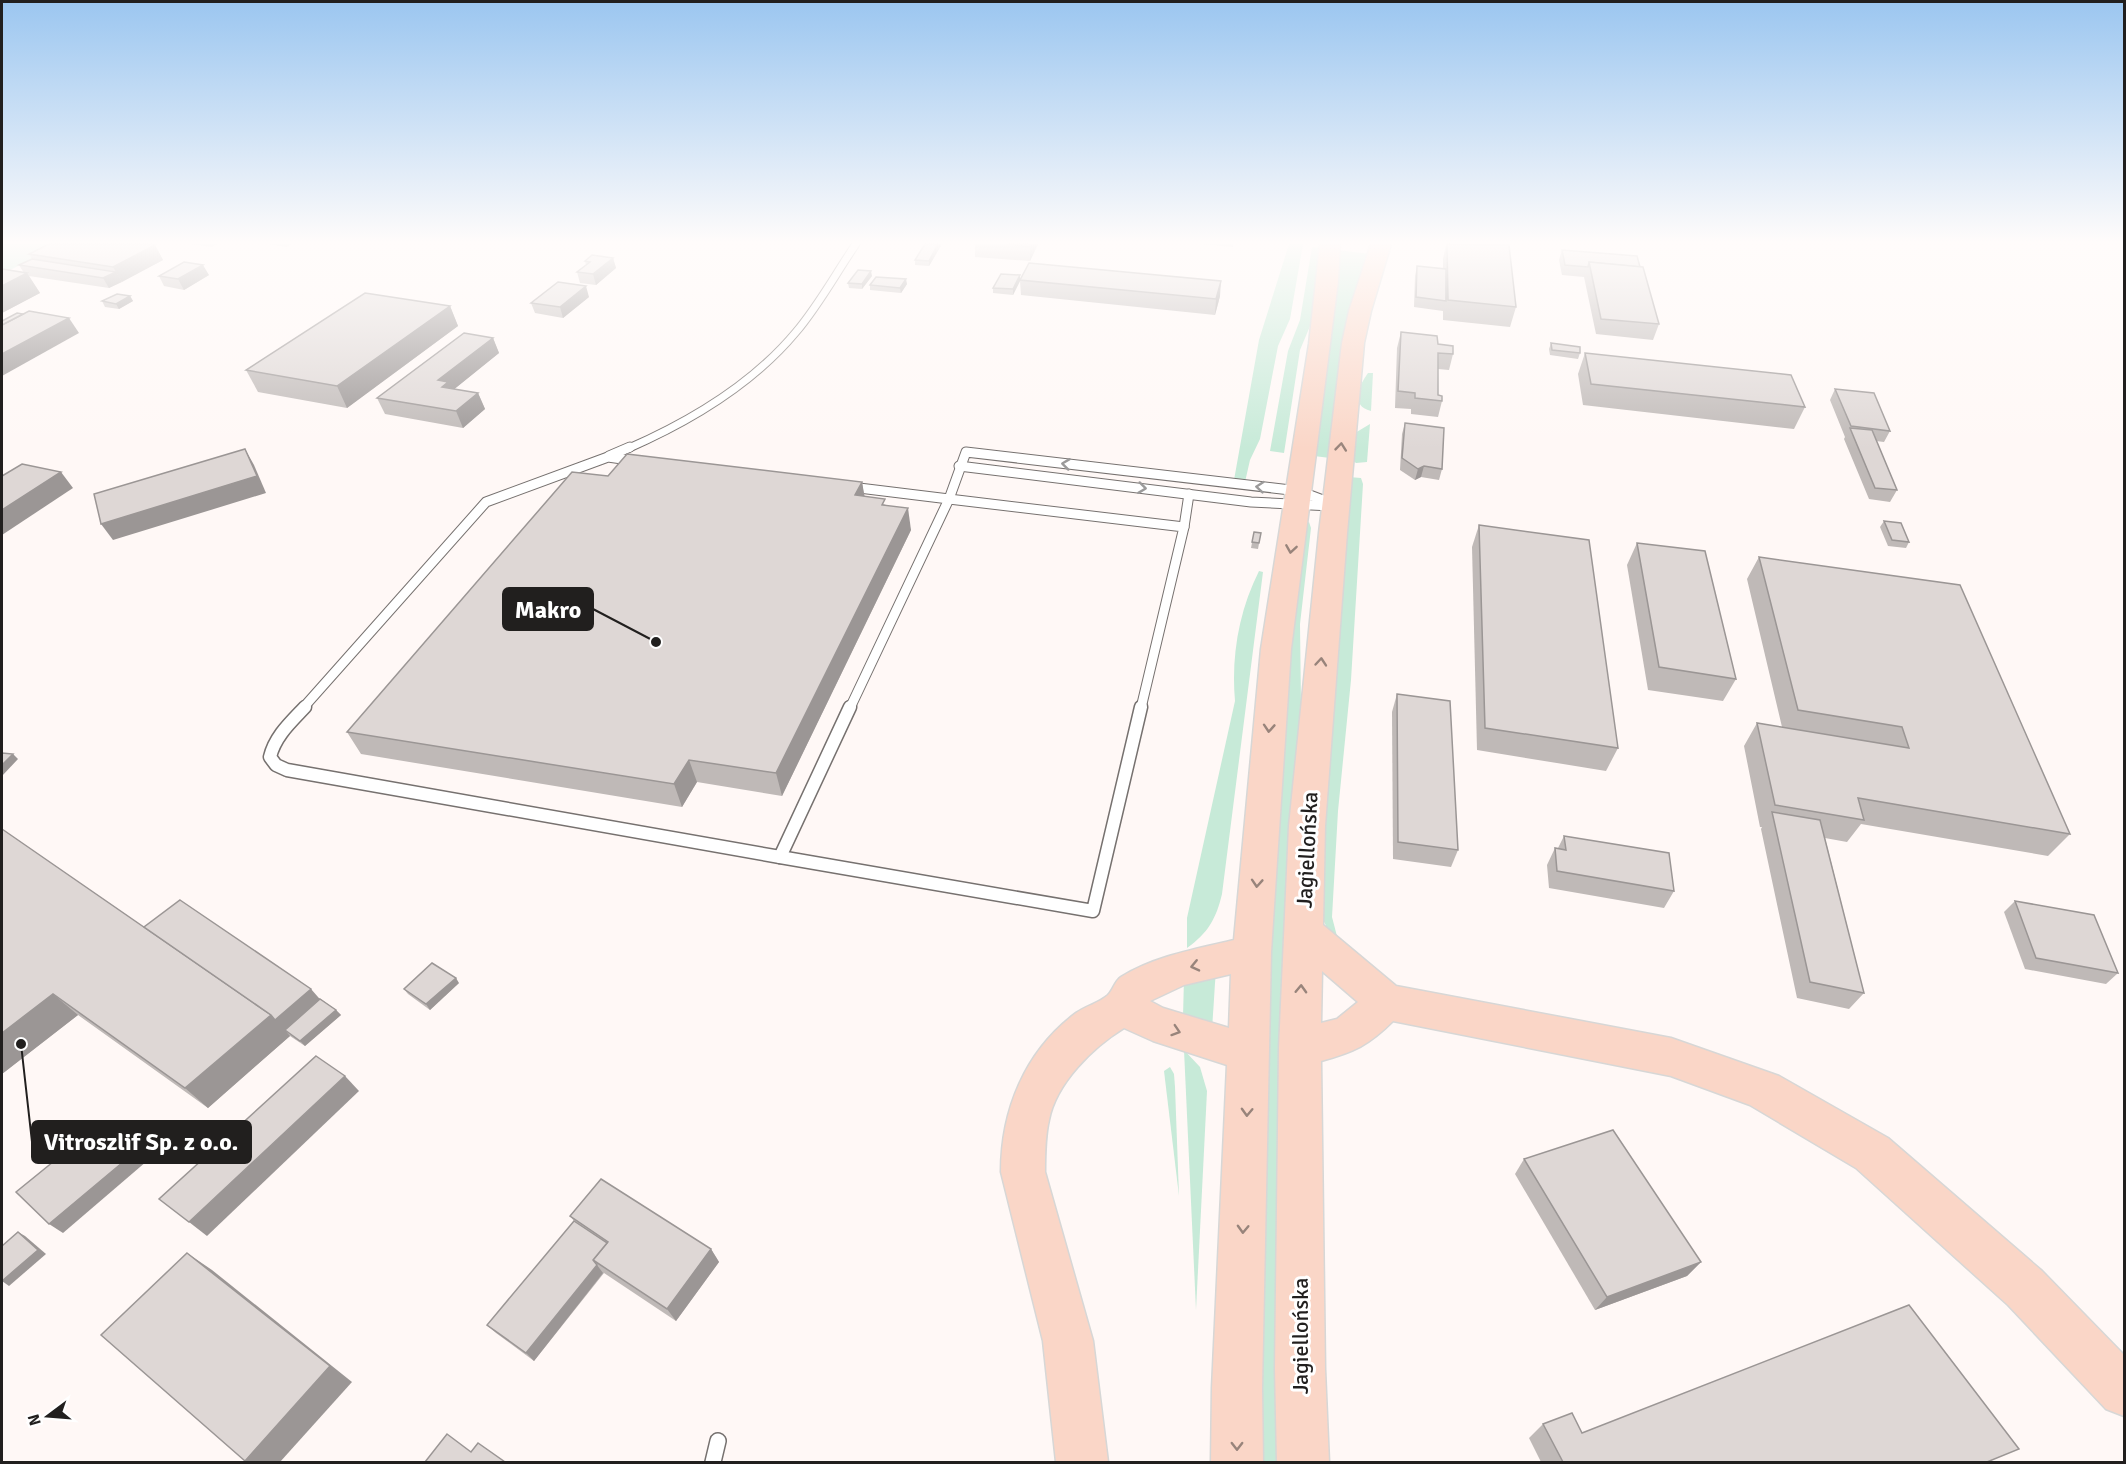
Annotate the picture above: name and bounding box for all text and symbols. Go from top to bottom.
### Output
one-way arrow [1335,443,1347,452]
one-way arrow [1061,459,1071,471]
one-way arrow [1255,481,1264,494]
one-way arrow [1137,482,1146,494]
one-way arrow [1285,544,1297,553]
callout: Makro [503,588,593,630]
text: Makro [515,595,581,625]
one-way arrow [1314,658,1327,667]
one-way arrow [1263,723,1276,732]
street label: Jagiellońska [1290,791,1324,909]
one-way arrow [1251,878,1264,887]
one-way arrow [1190,958,1200,971]
one-way arrow [1295,985,1307,994]
one-way arrow [1170,1024,1181,1037]
one-way arrow [1240,1107,1253,1116]
callout: Vitroszlif Sp. z o.o. [32,1121,251,1163]
text: Vitroszlif Sp. z o.o. [44,1127,238,1157]
one-way arrow [1236,1225,1249,1234]
street label: Jagiellońska [1287,1278,1314,1394]
north arrow [18,1386,78,1446]
text: N [23,1412,46,1428]
one-way arrow [1231,1442,1243,1451]

